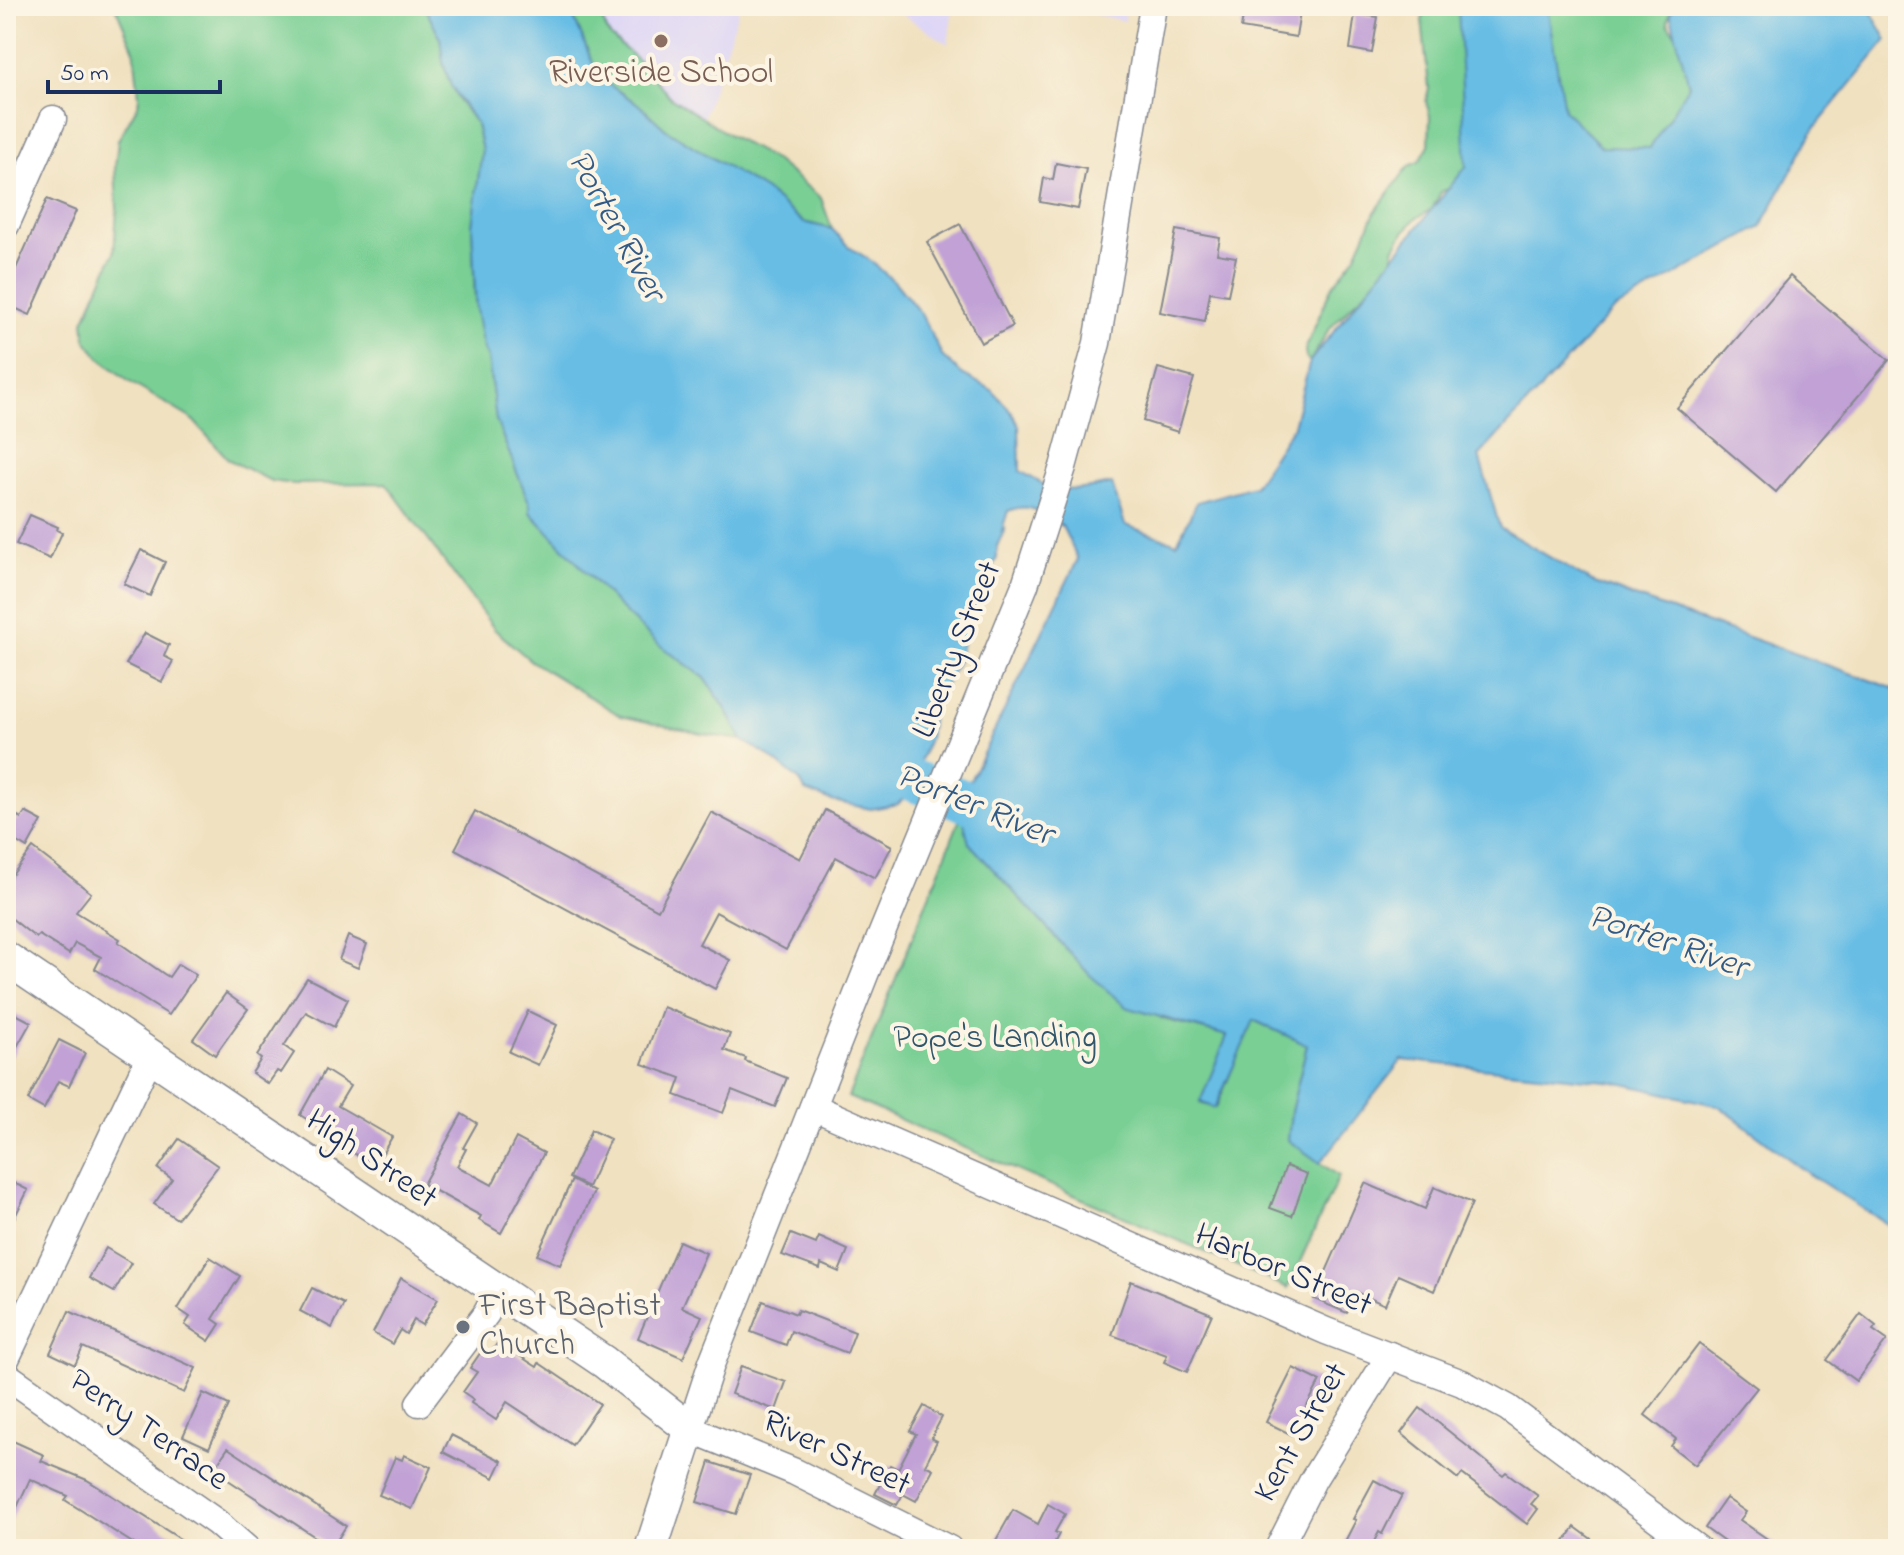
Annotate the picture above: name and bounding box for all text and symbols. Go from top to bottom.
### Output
marker: Riverside School [652,32,670,50]
scale bar [48,44,220,94]
place label: Riverside School [549,49,773,99]
text: 50 m [60,57,109,92]
water label: Porter River [552,141,680,315]
street label: Liberty Street [900,554,1016,746]
water label: Porter River [887,750,1064,863]
water label: Porter River [1580,891,1758,996]
park label: Pope's Landing [893,1014,1097,1064]
street label: High Street [295,1097,447,1223]
street label: Harbor Street [1186,1211,1380,1331]
place label: First Baptist Church [478,1282,661,1371]
marker: First Baptist Church [454,1318,472,1336]
street label: Kent Street [1242,1354,1362,1512]
street label: Perry Terrace [58,1357,239,1505]
street label: River Street [753,1398,919,1510]

